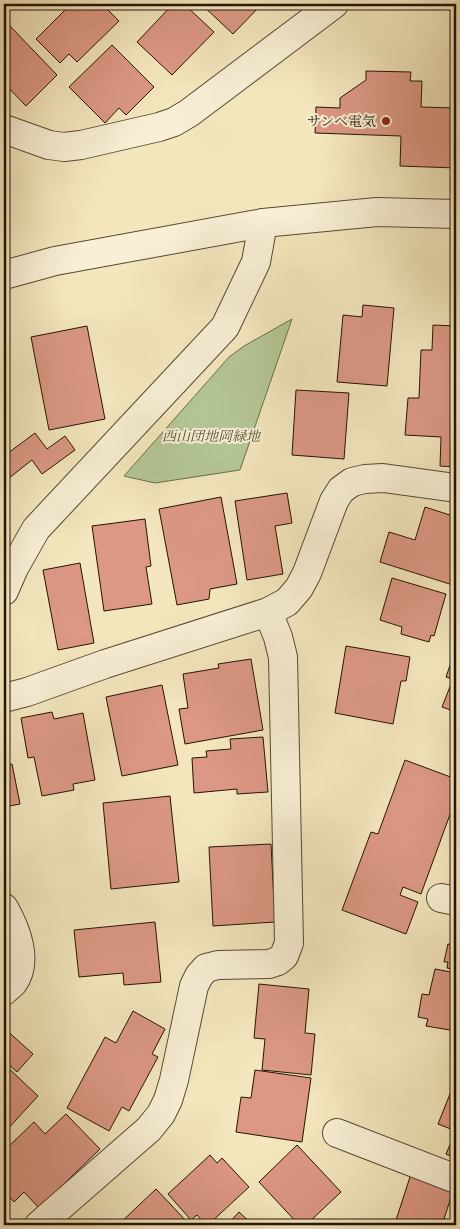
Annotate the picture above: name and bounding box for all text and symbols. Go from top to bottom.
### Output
place label: サンベ電気 [307,113,376,131]
marker: サンベ電気 [380,115,392,127]
park label: 西山団地岡緑地 [162,428,262,446]

